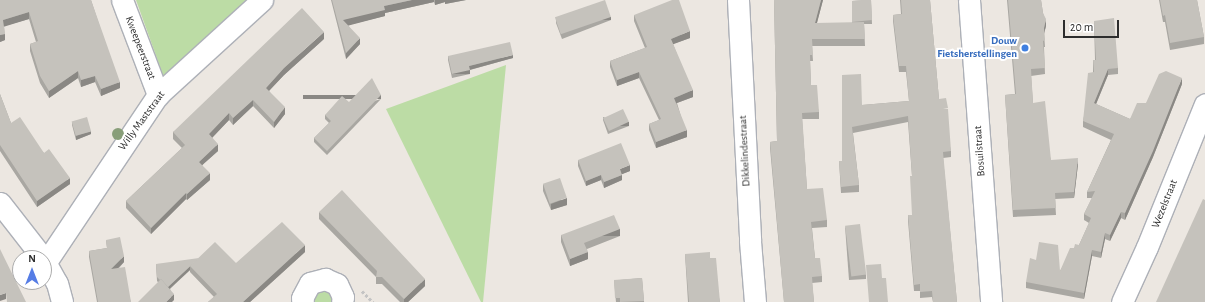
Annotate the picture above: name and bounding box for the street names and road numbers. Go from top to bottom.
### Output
street label: Kweepeerstraat [122,14,158,82]
street label: Willy Maststraat [116,89,168,153]
street label: Dikkelindestraat [737,115,753,187]
street label: Bosuilstraat [972,125,988,177]
street label: Wezelstraat [1149,178,1181,230]

